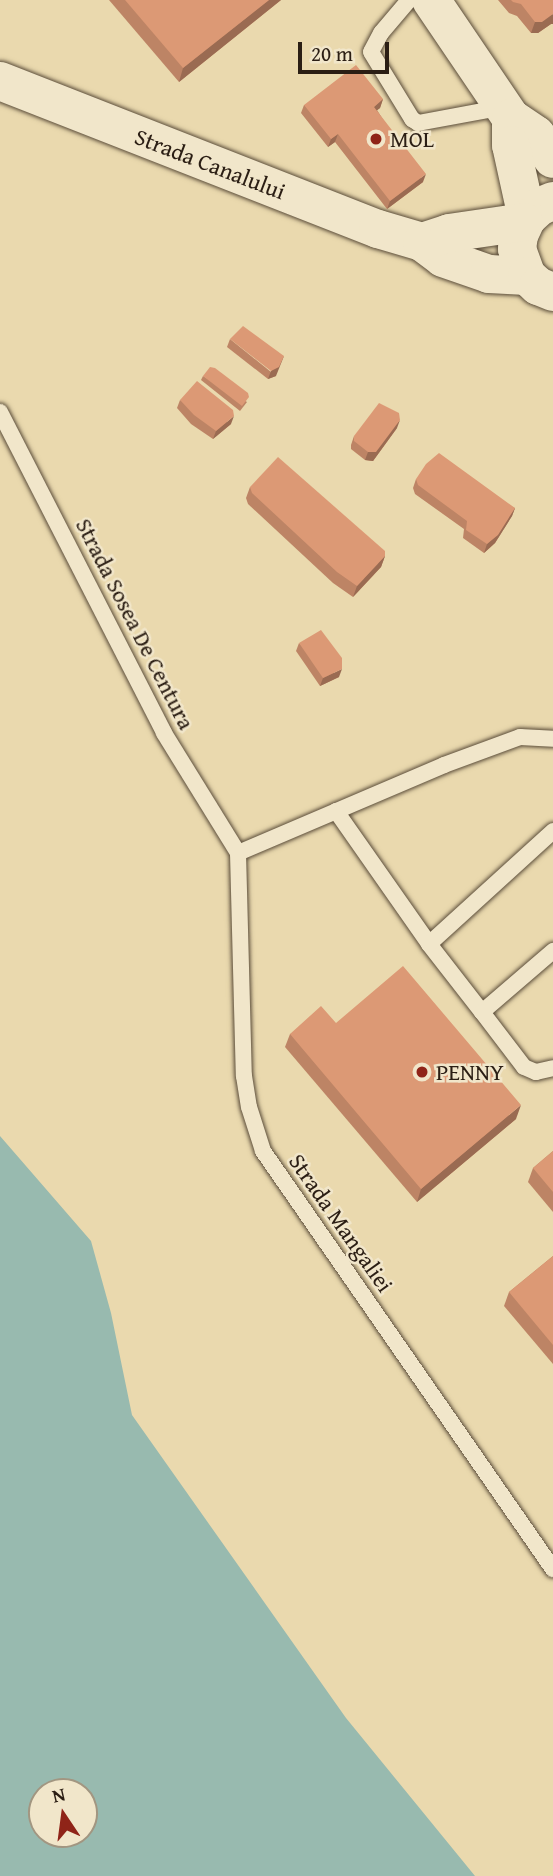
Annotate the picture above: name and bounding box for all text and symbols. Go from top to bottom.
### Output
scale bar [301,28,392,72]
text: 20 m [311,38,353,69]
street label: Strada Canalului [131,123,289,205]
place label: MOL [390,125,434,153]
marker: MOL [368,131,384,147]
street label: Strada Sosea De Centura [70,514,200,734]
place label: PENNY [436,1058,504,1086]
marker: PENNY [414,1064,430,1080]
street label: Strada Mangaliei [283,1148,399,1298]
north arrow [28,1778,98,1848]
text: N [49,1779,68,1810]

